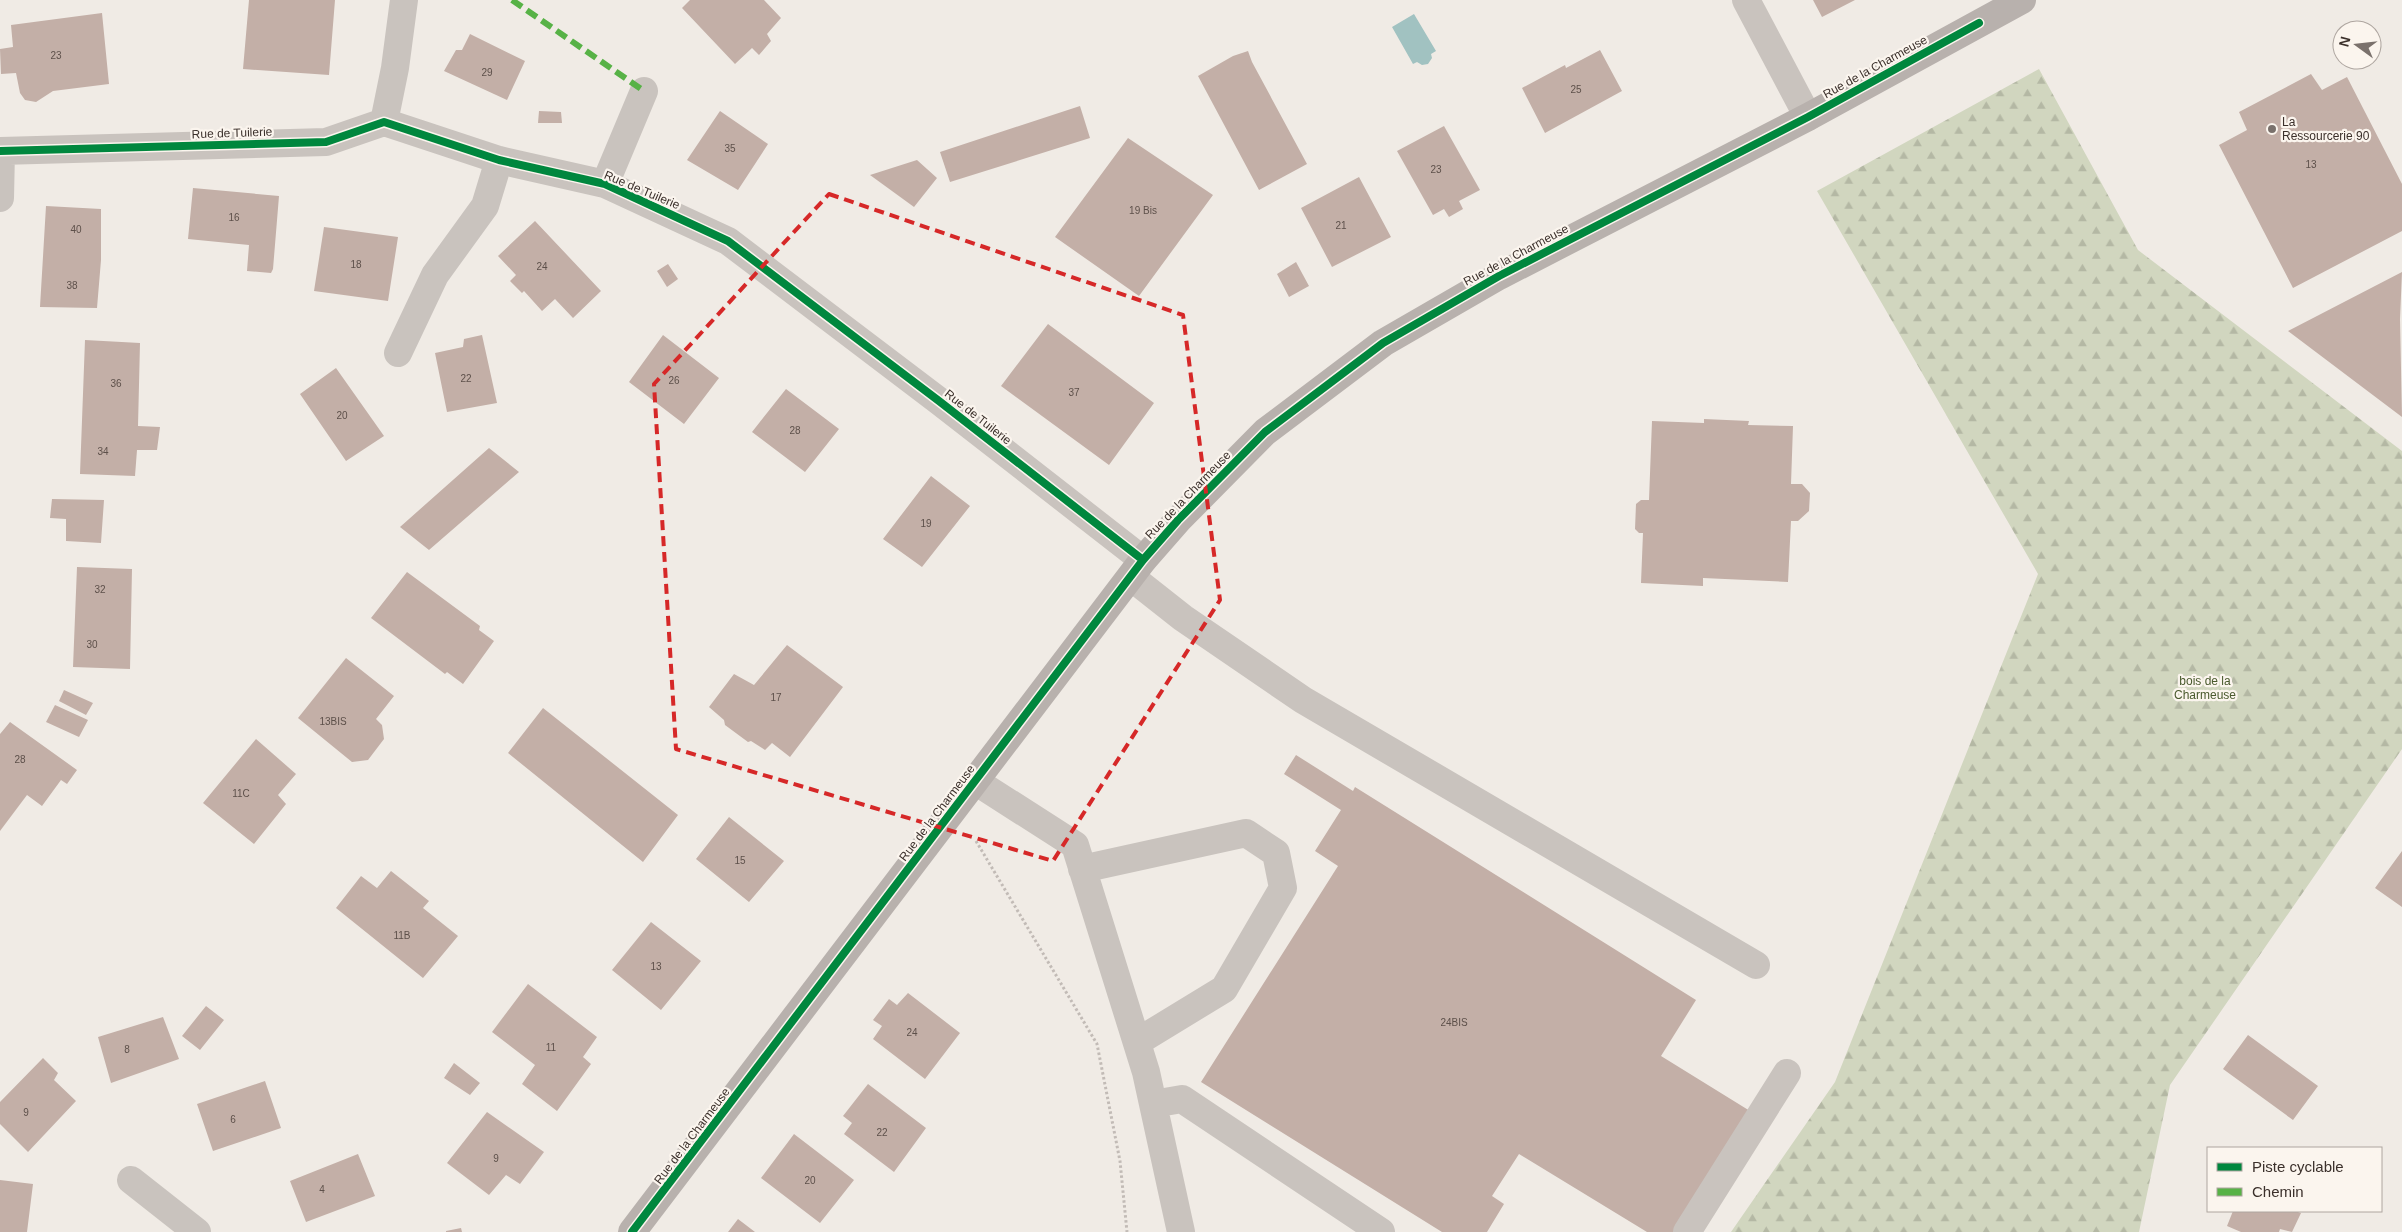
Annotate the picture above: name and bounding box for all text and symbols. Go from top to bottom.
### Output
north arrow [2332,20,2382,70]
street label: Rue de la Charmeuse [1821,32,1930,101]
text: N [2335,35,2353,49]
house number: 23 [50,50,62,61]
house number: 29 [481,67,493,78]
house number: 25 [1570,84,1582,95]
place label: La Ressourcerie 90 [2282,115,2370,143]
marker: La Ressourcerie 90 [2266,123,2278,135]
street label: Rue de Tuilerie [191,125,273,141]
house number: 35 [724,143,736,154]
house number: 13 [2305,159,2317,170]
house number: 23 [1430,164,1442,175]
street label: Rue de Tuilerie [602,168,682,212]
house number: 19 Bis [1129,205,1157,216]
house number: 16 [228,212,240,223]
house number: 21 [1335,220,1347,231]
street label: Rue de la Charmeuse [1461,221,1571,289]
house number: 40 [70,224,82,235]
house number: 18 [350,259,362,270]
house number: 24 [536,261,548,272]
house number: 38 [66,280,78,291]
house number: 22 [460,373,472,384]
house number: 26 [668,375,680,386]
house number: 36 [110,378,122,389]
street label: Rue de Tuilerie [942,387,1014,448]
house number: 37 [1068,387,1080,398]
house number: 20 [336,410,348,421]
house number: 28 [789,425,801,436]
house number: 34 [97,446,109,457]
street label: Rue de la Charmeuse [1142,448,1234,542]
house number: 19 [920,518,932,529]
house number: 32 [94,584,106,595]
house number: 30 [86,639,98,650]
park label: bois de la Charmeuse [2174,674,2236,702]
house number: 17 [770,692,782,703]
house number: 13BIS [319,716,347,727]
house number: 28 [14,754,26,765]
street label: Rue de la Charmeuse [896,762,978,864]
house number: 11C [232,788,250,799]
house number: 15 [734,855,746,866]
house number: 11B [393,930,411,941]
house number: 13 [650,961,662,972]
house number: 24BIS [1440,1017,1468,1028]
house number: 24 [906,1027,918,1038]
house number: 11 [546,1042,557,1053]
house number: 8 [124,1044,130,1055]
street label: Rue de la Charmeuse [651,1085,733,1187]
house number: 9 [23,1107,29,1118]
house number: 6 [230,1114,236,1125]
house number: 22 [876,1127,888,1138]
legend [2207,1147,2382,1212]
house number: 9 [493,1153,499,1164]
text: Piste cyclable [2252,1158,2344,1175]
house number: 20 [804,1175,816,1186]
text: Chemin [2252,1183,2304,1200]
house number: 4 [319,1184,325,1195]

